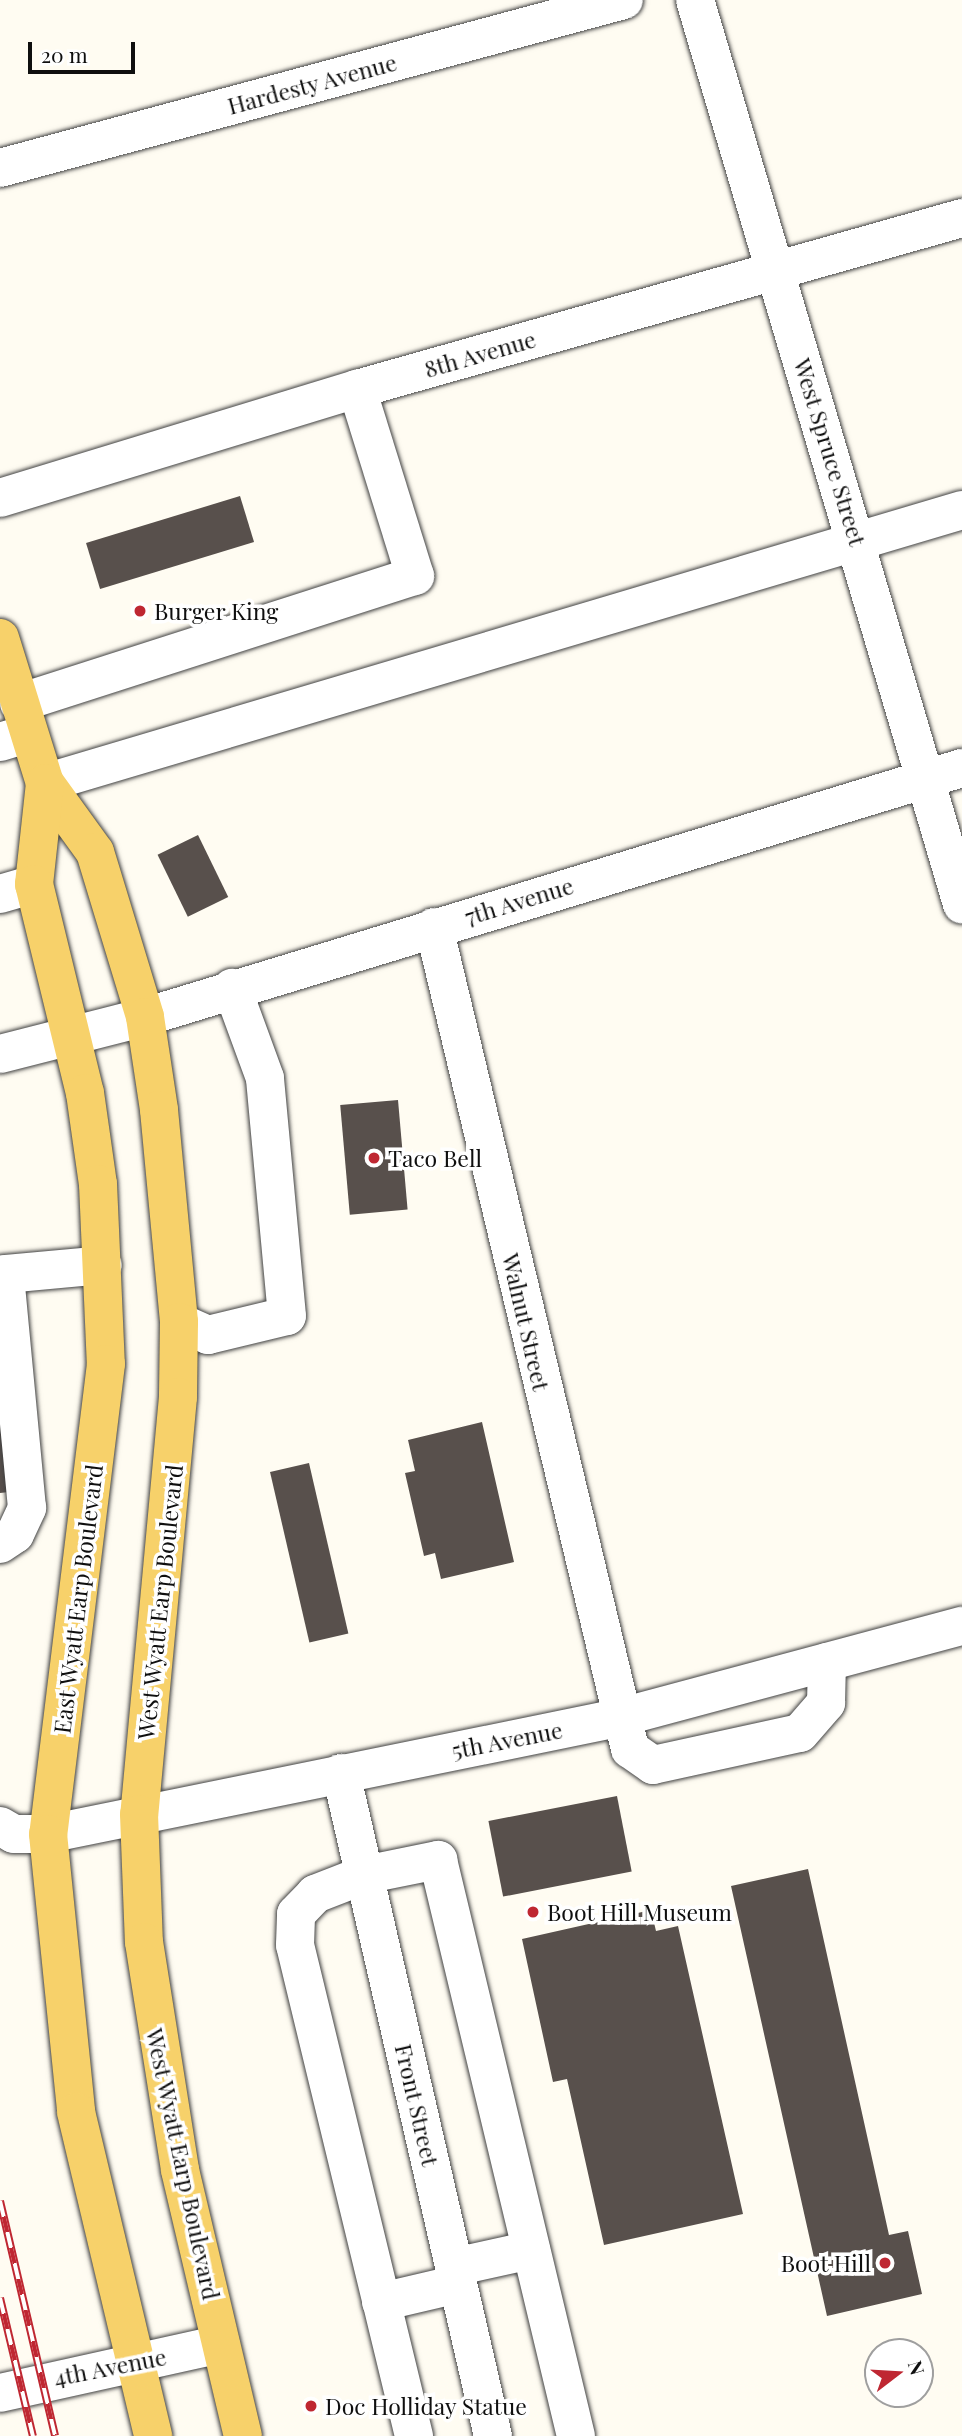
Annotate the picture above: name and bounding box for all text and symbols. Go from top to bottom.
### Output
scale bar [32,28,138,72]
text: 20 m [41,40,88,68]
street label: Hardesty Avenue [224,48,400,120]
street label: 8th Avenue [421,325,539,383]
street label: West Spruce Street [788,355,872,549]
place label: Burger King [154,597,279,625]
marker: Burger King [132,603,148,619]
street label: 7th Avenue [461,871,577,931]
place label: Taco Bell [388,1144,482,1172]
marker: Taco Bell [366,1150,382,1166]
street label: Walnut Street [497,1250,555,1394]
street label: East Wyatt Earp Boulevard [48,1462,108,1736]
street label: West Wyatt Earp Boulevard [132,1462,188,1742]
street label: 5th Avenue [449,1716,565,1764]
place label: Boot Hill Museum [547,1898,732,1926]
marker: Boot Hill Museum [525,1904,541,1920]
street label: West Wyatt Earp Boulevard [141,2025,225,2303]
street label: Front Street [390,2041,444,2169]
place label: Boot Hill [780,2249,871,2277]
marker: Boot Hill [877,2255,893,2271]
north arrow [864,2338,934,2408]
street label: 4th Avenue [51,2343,169,2391]
text: N [903,2357,932,2378]
place label: Doc Holliday Statue [325,2392,528,2420]
marker: Doc Holliday Statue [303,2398,319,2414]

